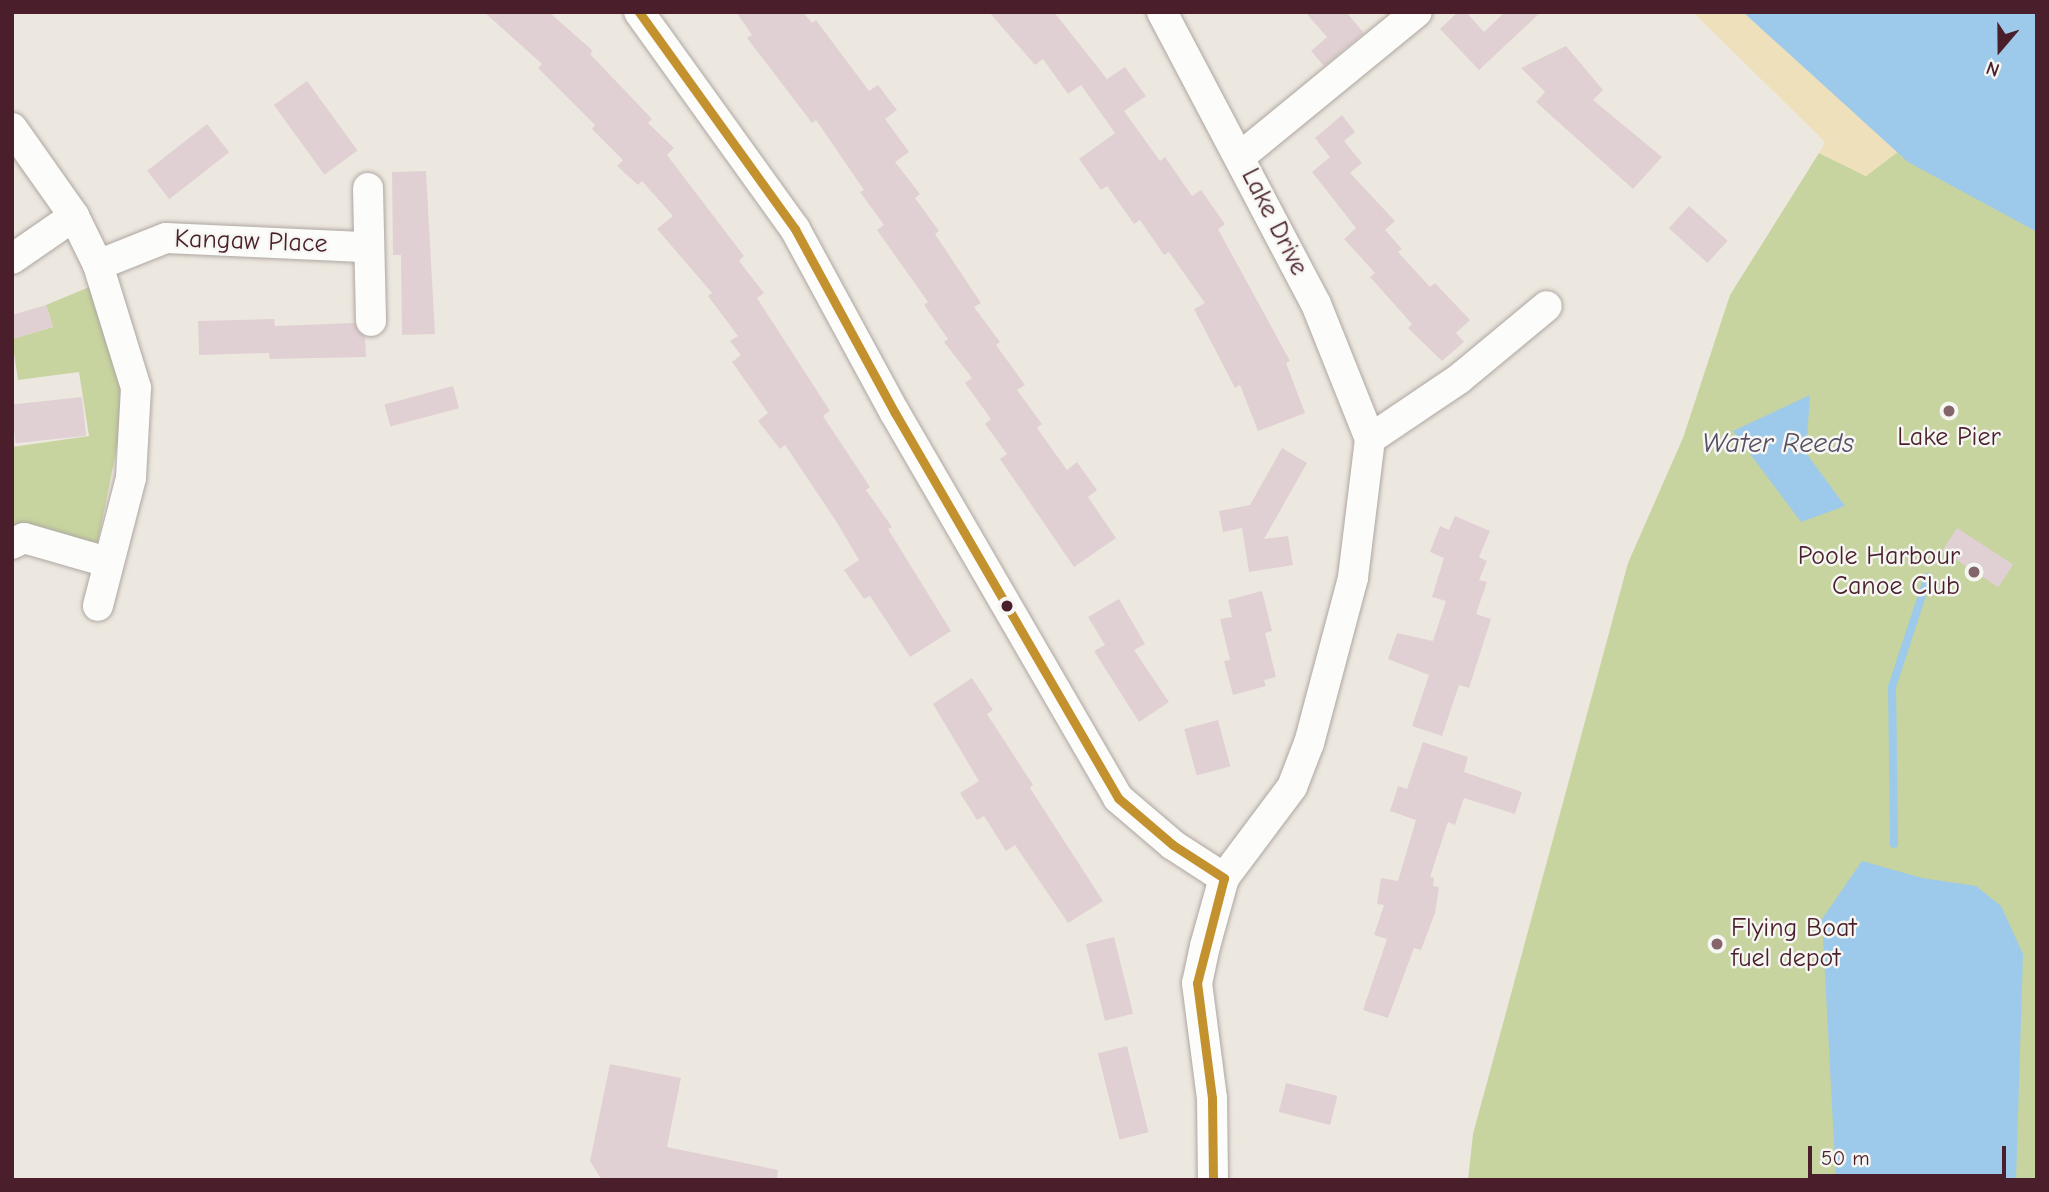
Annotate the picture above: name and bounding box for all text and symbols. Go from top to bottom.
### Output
north arrow [1965,14,2035,84]
text: N [1983,56,2002,81]
street label: Lake Drive [1234,163,1314,281]
street label: Kangaw Place [174,224,328,260]
marker: Lake Pier [1941,403,1957,419]
place label: Lake Pier [1897,422,2001,454]
water label: Water Reeds [1702,426,1854,460]
place label: Poole Harbour Canoe Club [1798,541,1960,602]
marker: Poole Harbour Canoe Club [1966,564,1982,580]
unlabelled marker [1000,599,1014,613]
place label: Flying Boat fuel depot [1731,913,1857,974]
marker: Flying Boat fuel depot [1709,936,1725,952]
scale bar [1811,1132,2009,1176]
text: 50 m [1821,1146,1870,1170]

